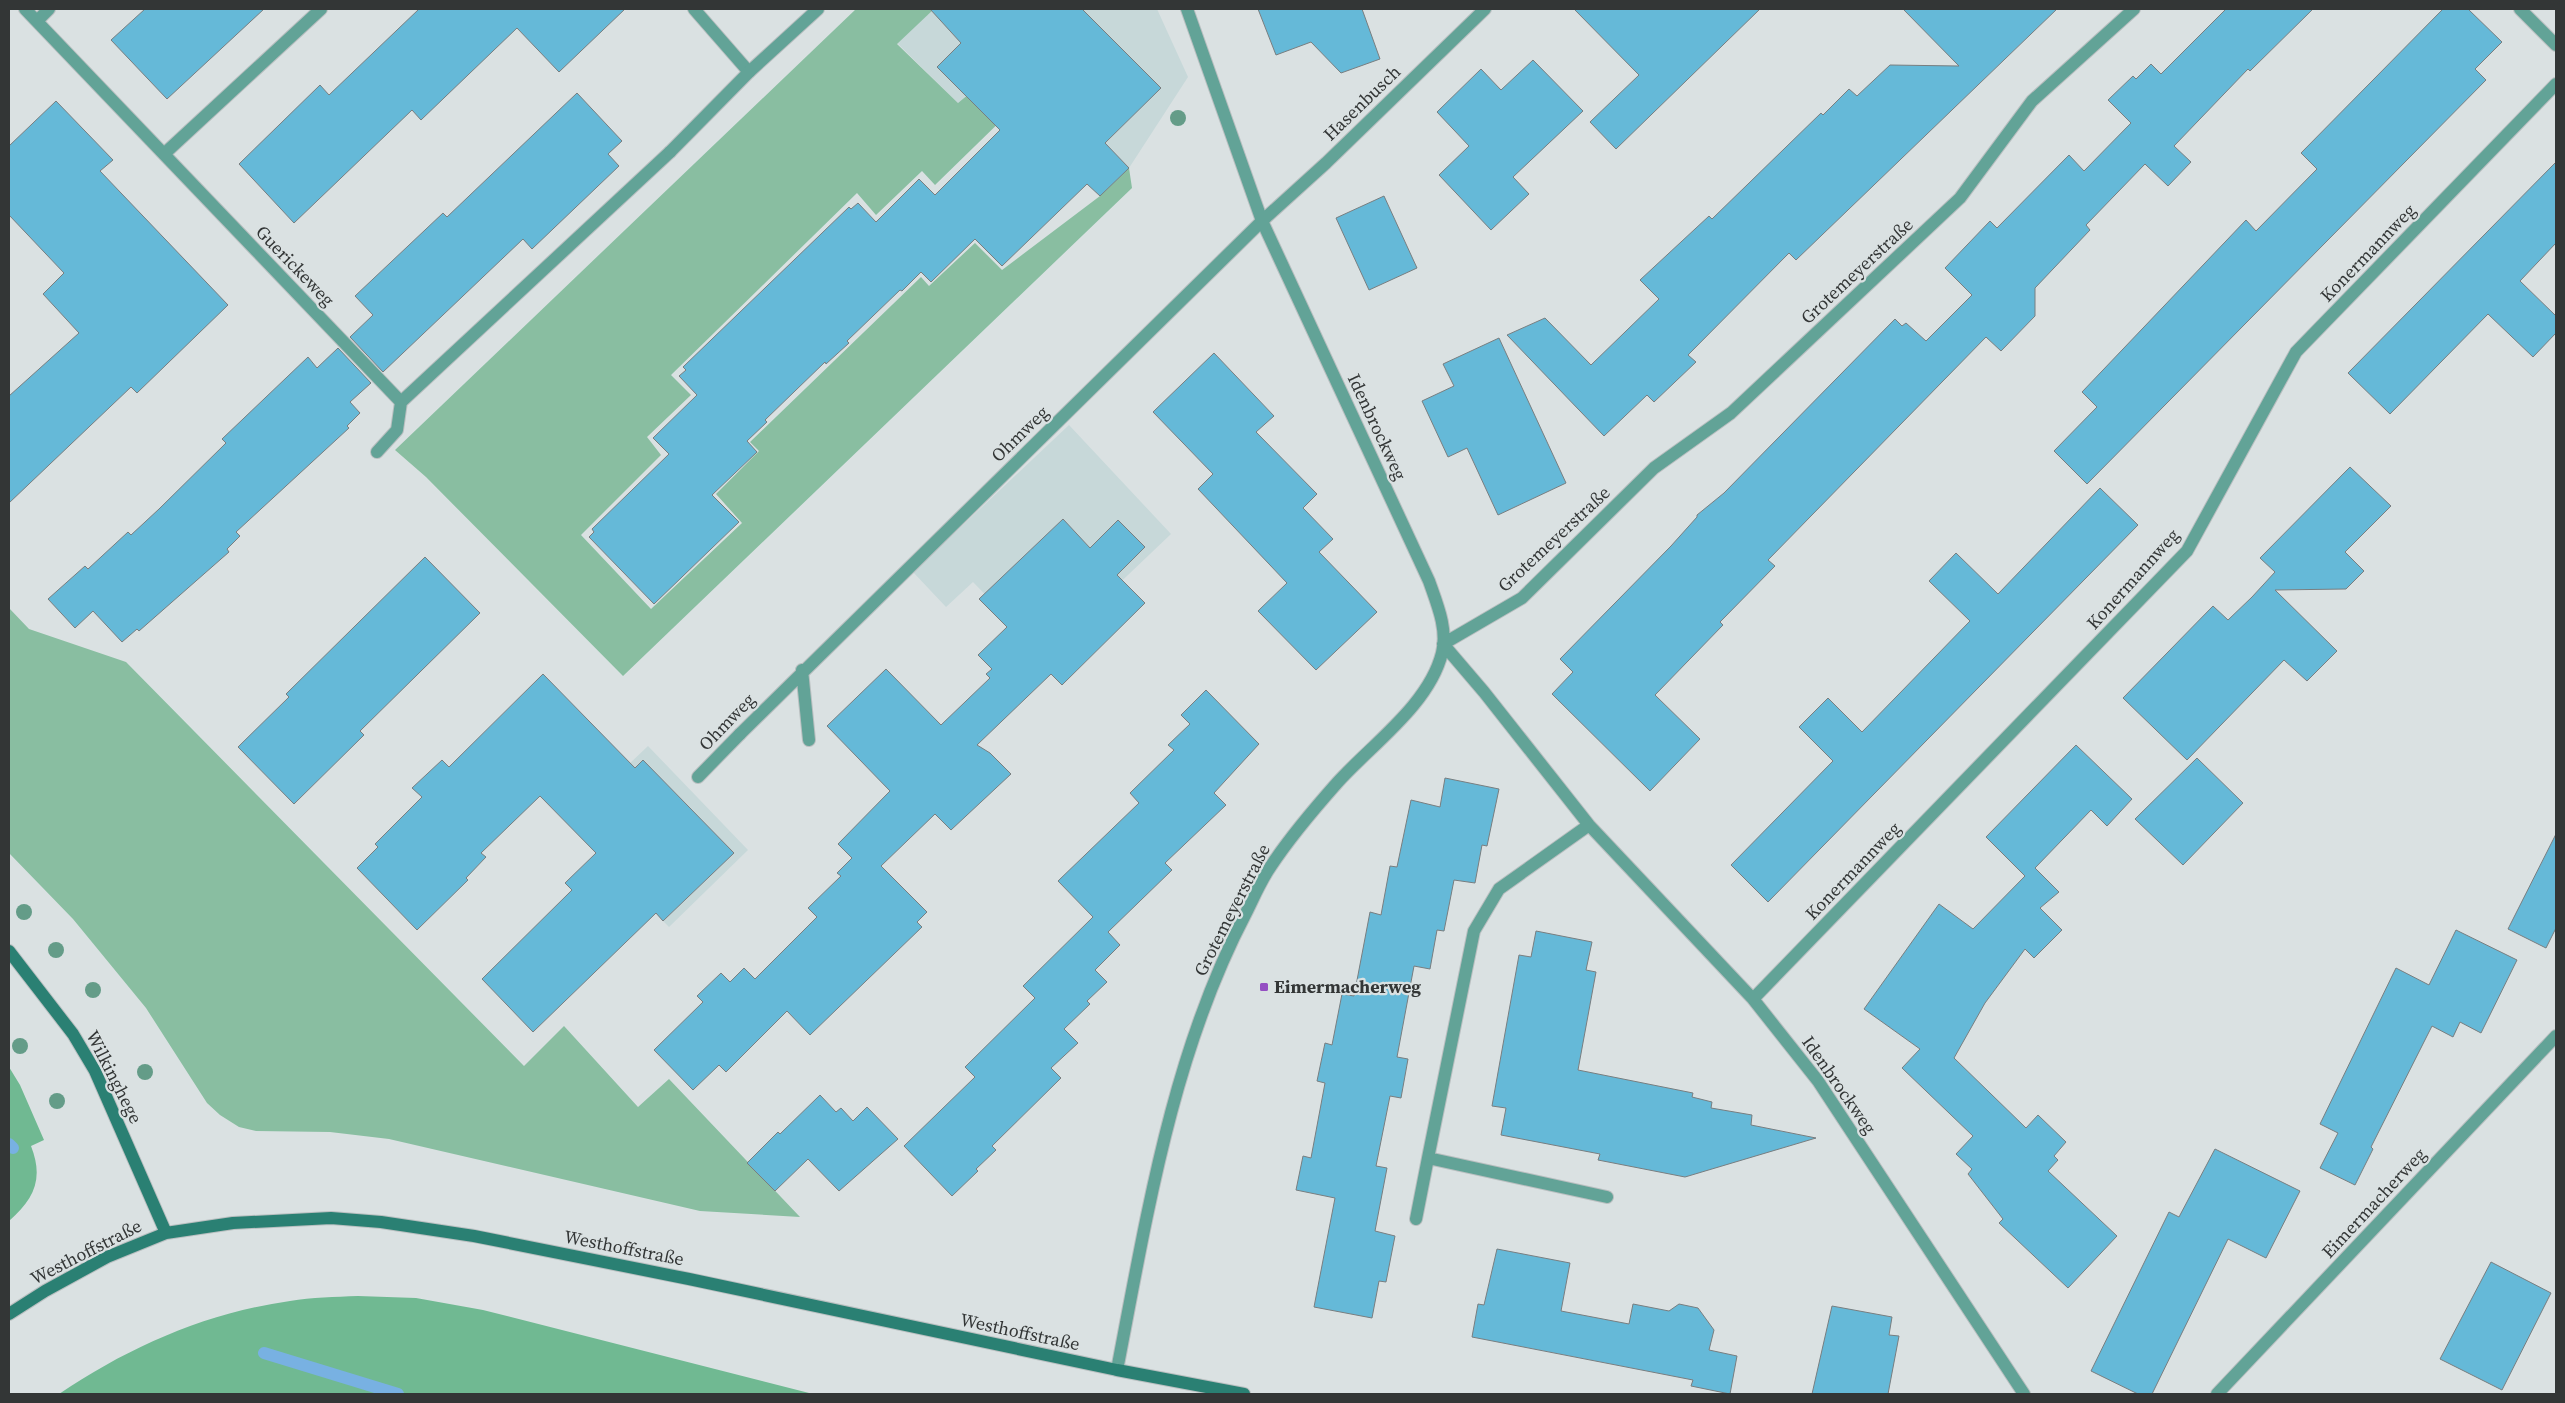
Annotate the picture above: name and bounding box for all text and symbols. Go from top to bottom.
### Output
street label: Hasenbusch [1317,59,1406,146]
street label: Konermannweg [2314,198,2421,307]
street label: Grotemeyerstraße [1795,212,1918,329]
street label: Guerickeweg [250,220,340,312]
street label: Idenbrockweg [1342,370,1413,484]
street label: Ohmweg [985,400,1054,467]
street label: Grotemeyerstraße [1492,480,1615,597]
street label: Konermannweg [2081,523,2185,634]
street label: Ohmweg [693,687,760,756]
street label: Konermannweg [1799,816,1906,925]
street label: Grotemeyerstraße [1187,839,1276,980]
place label: Eimermacherweg [1274,974,1421,999]
marker: Eimermacherweg [1258,981,1270,993]
street label: Wilkinghege [80,1026,149,1128]
street label: Idenbrockweg [1796,1031,1883,1139]
street label: Eimermacherweg [2316,1142,2432,1263]
street label: Westhoffstraße [26,1213,146,1290]
street label: Westhoffstraße [562,1224,686,1271]
street label: Westhoffstraße [958,1307,1082,1356]

